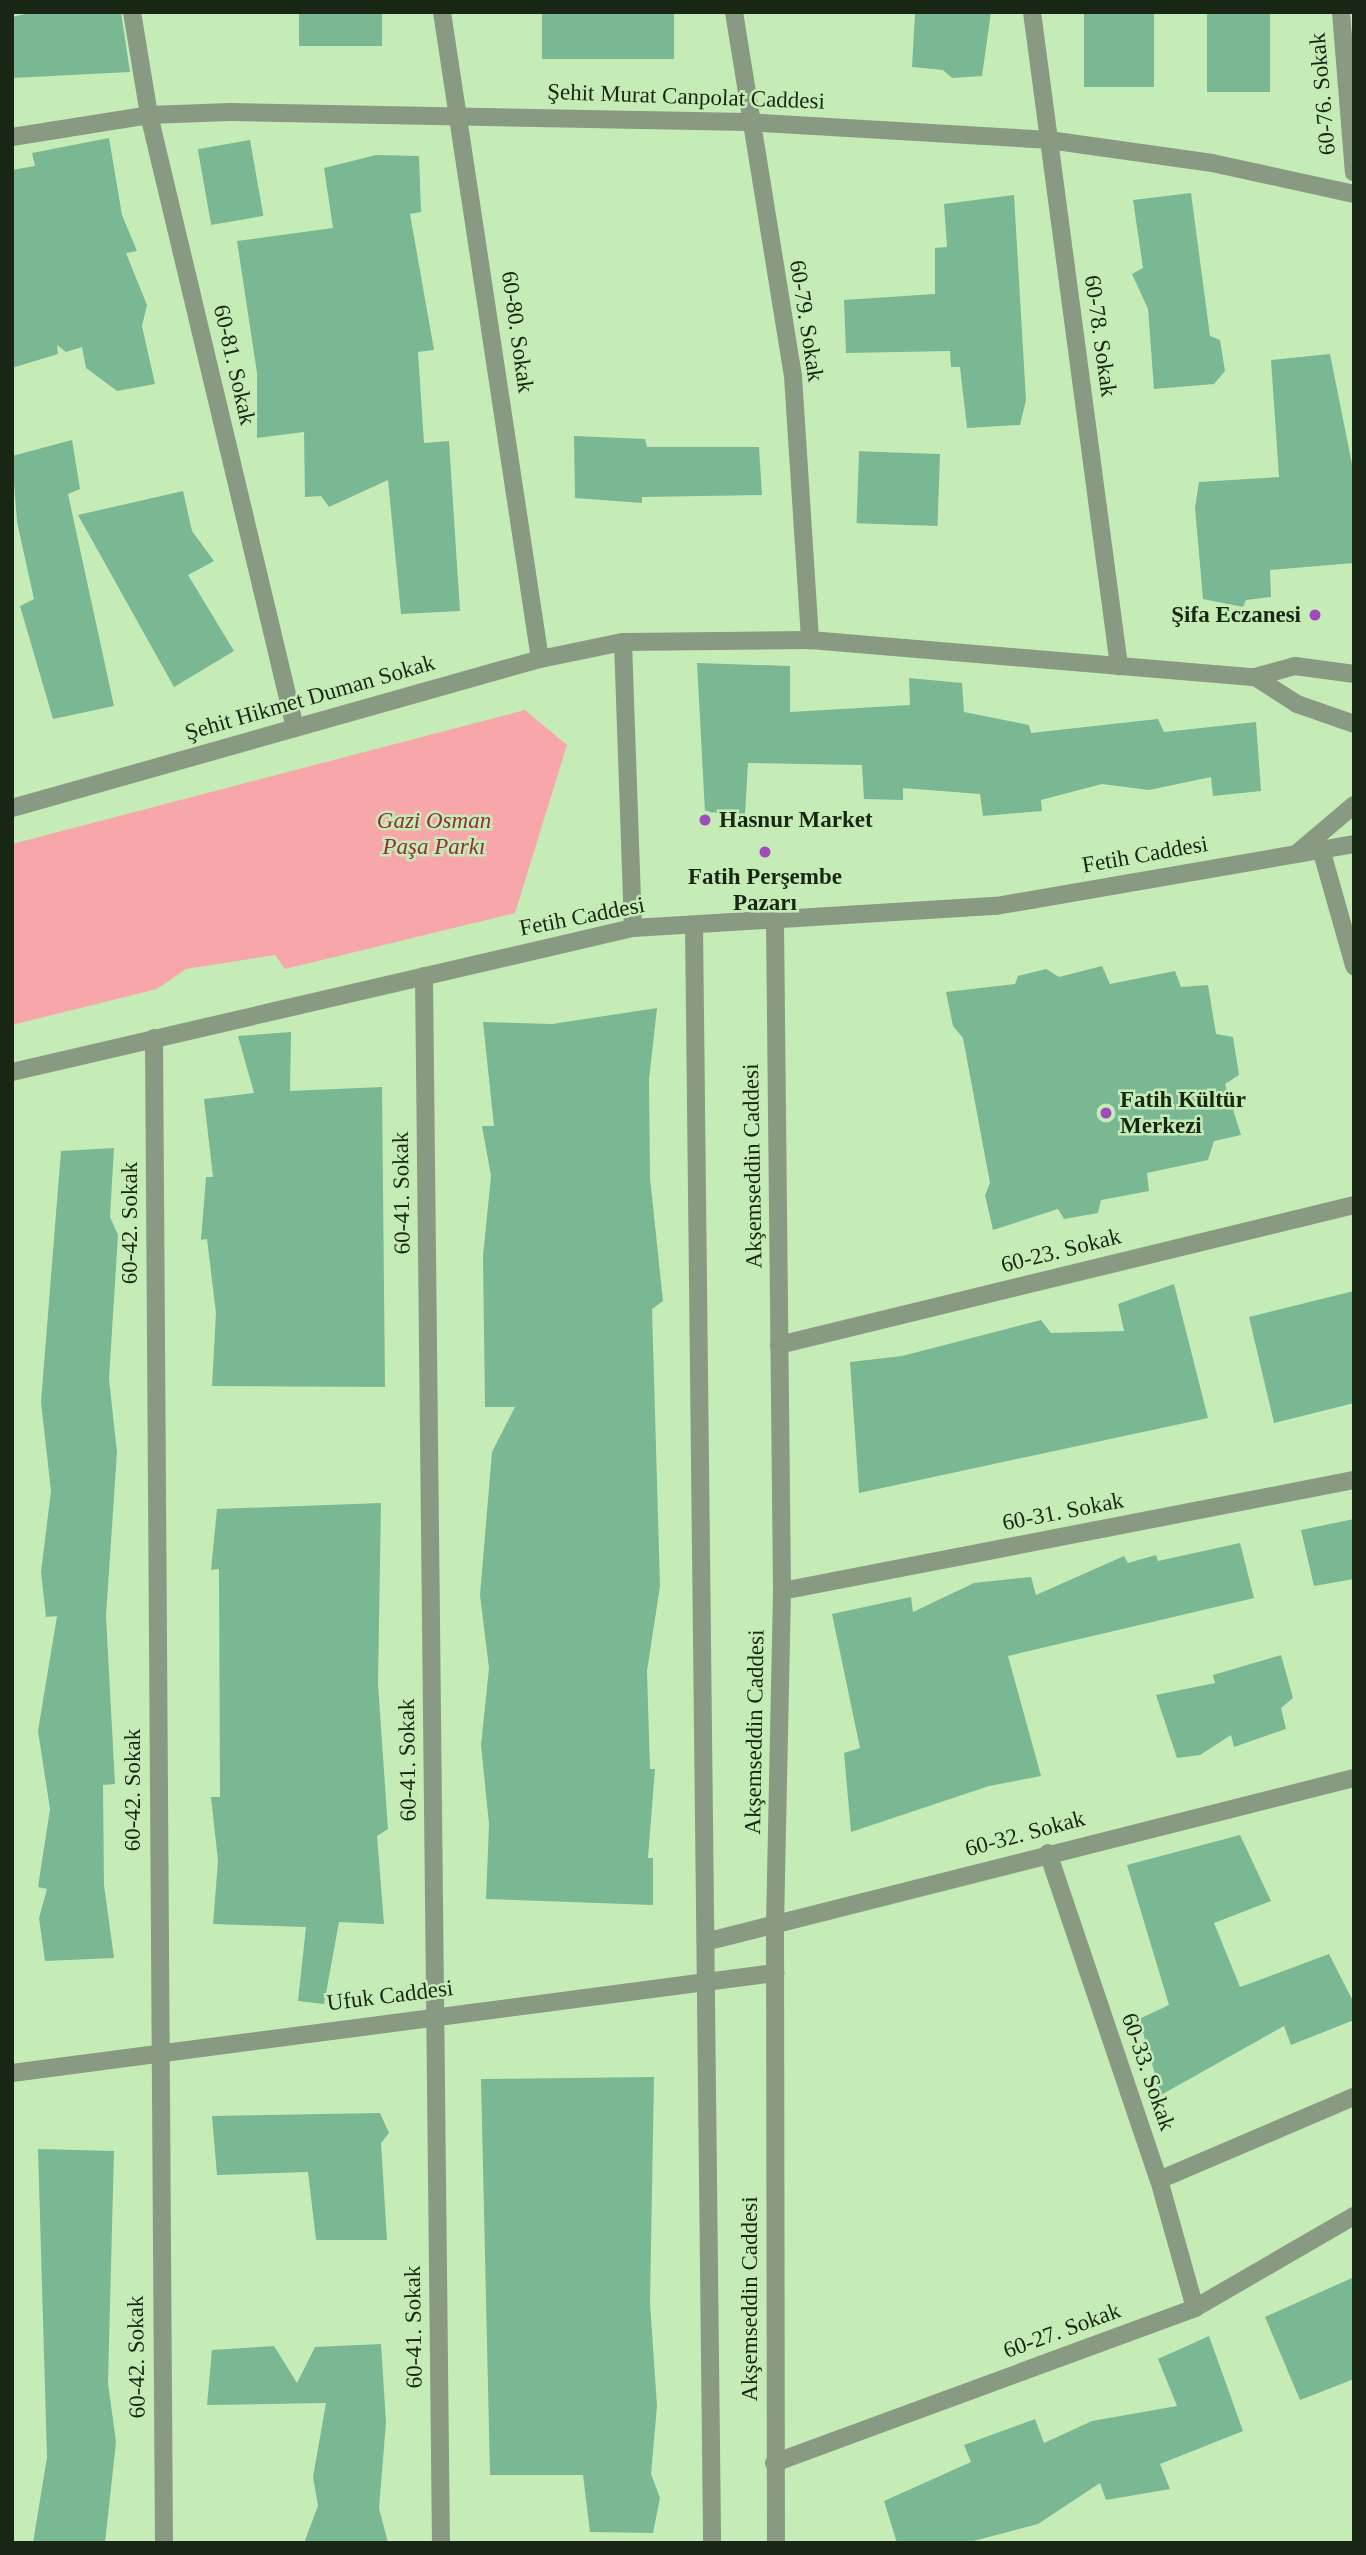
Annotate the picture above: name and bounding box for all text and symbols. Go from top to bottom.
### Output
street label: 60-76. Sokak [1304,32,1342,156]
street label: Şehit Murat Canpolat Caddesi [547,78,825,116]
street label: 60-79. Sokak [783,258,829,384]
street label: 60-80. Sokak [495,269,539,395]
street label: 60-78. Sokak [1078,273,1122,399]
street label: 60-81. Sokak [207,302,261,428]
place label: Şifa Eczanesi [1171,601,1301,629]
marker: Şifa Eczanesi [1307,607,1323,623]
street label: Şehit Hikmet Duman Sokak [182,649,438,747]
place label: Hasnur Market [719,806,873,834]
park label: Gazi Osman Paşa Parkı [377,807,491,861]
marker: Hasnur Market [697,812,713,828]
street label: Fetih Caddesi [1080,830,1210,880]
marker: Fatih Perşembe Pazarı [757,844,773,860]
place label: Fatih Perşembe Pazarı [688,863,842,917]
street label: Fetih Caddesi [517,891,647,943]
street label: Akşemseddin Caddesi [737,1063,769,1269]
place label: Fatih Kültür Merkezi [1120,1086,1246,1140]
marker: Fatih Kültür Merkezi [1098,1105,1114,1121]
street label: 60-41. Sokak [387,1131,417,1255]
street label: 60-42. Sokak [116,1162,144,1284]
street label: 60-23. Sokak [998,1223,1124,1279]
street label: 60-31. Sokak [1000,1487,1126,1537]
street label: Akşemseddin Caddesi [739,1629,771,1835]
street label: 60-41. Sokak [393,1698,423,1822]
street label: 60-42. Sokak [119,1729,147,1851]
street label: 60-32. Sokak [962,1805,1088,1863]
street label: Ufuk Caddesi [325,1975,455,2017]
street label: 60-33. Sokak [1115,2010,1181,2134]
street label: Akşemseddin Caddesi [736,2196,764,2402]
street label: 60-41. Sokak [399,2265,429,2389]
street label: 60-42. Sokak [122,2295,152,2419]
street label: 60-27. Sokak [1000,2297,1124,2365]

